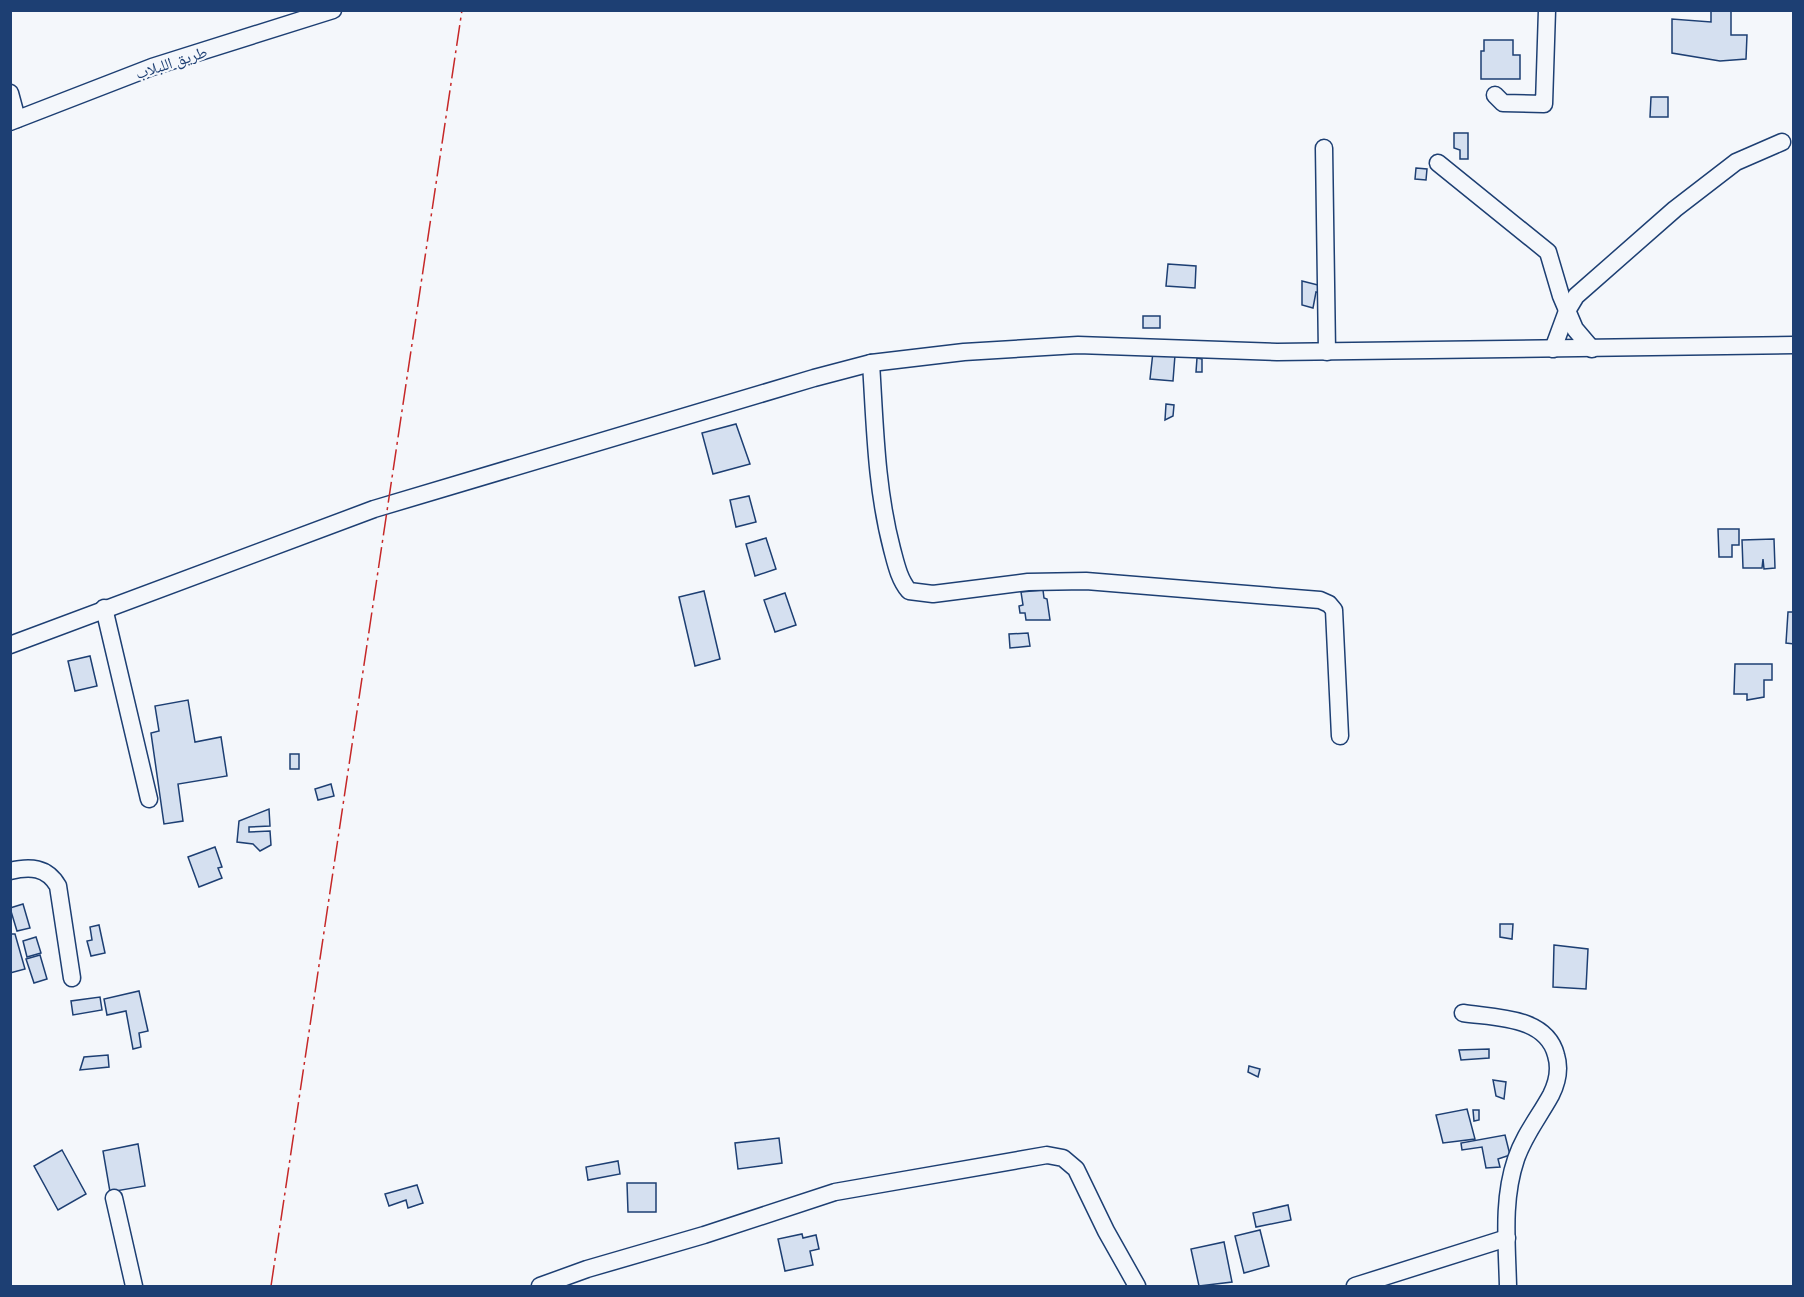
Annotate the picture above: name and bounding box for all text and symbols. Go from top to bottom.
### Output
street label: طريق اللبلاب [132,41,210,84]

